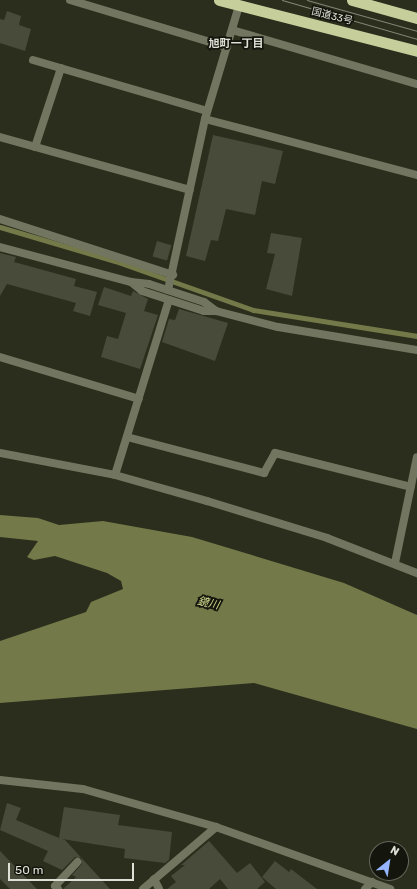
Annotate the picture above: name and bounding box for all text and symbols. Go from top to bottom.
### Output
street label: 国道33号 [310,6,354,28]
district label: 旭町一丁目 [209,37,263,51]
water label: 鏡川 [196,595,220,613]
north arrow [369,841,409,881]
text: N [388,843,401,859]
scale bar [10,855,136,881]
text: 50 m [15,863,43,877]

